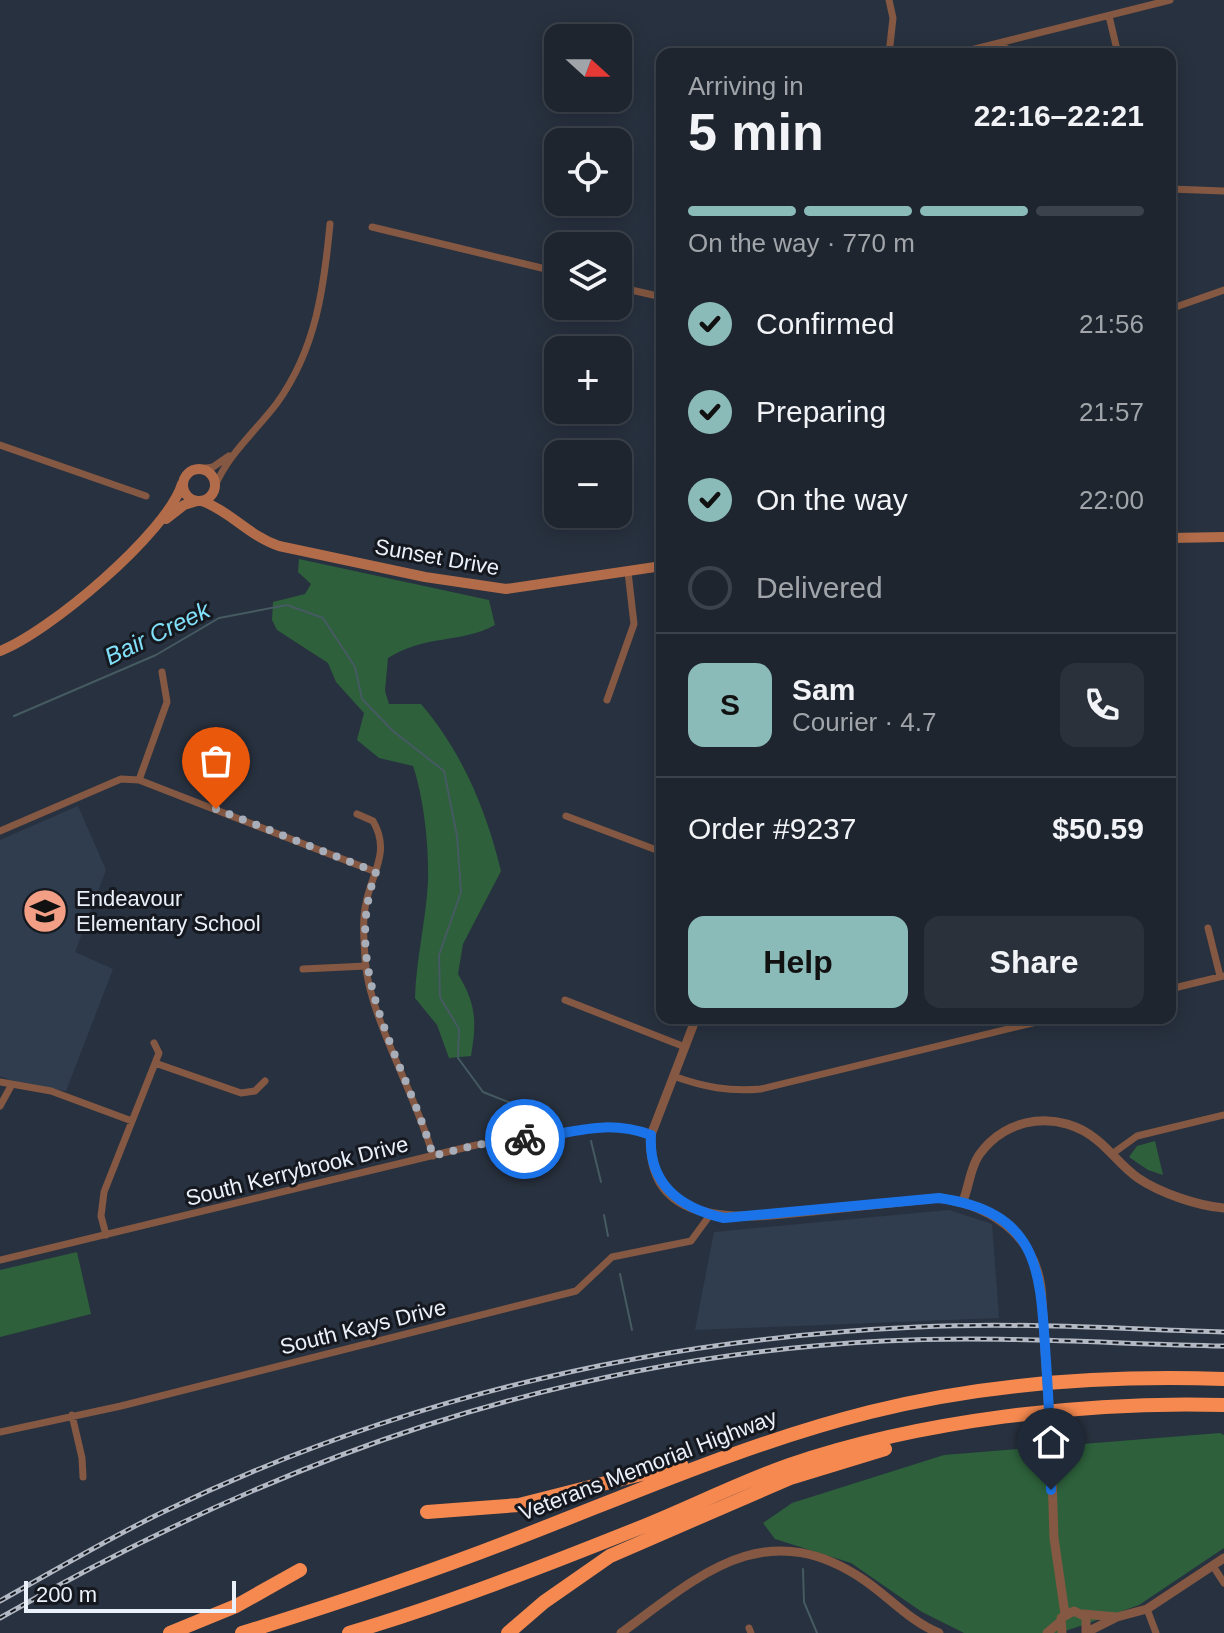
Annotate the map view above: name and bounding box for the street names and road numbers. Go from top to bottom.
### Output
street label: Sunset Drive [373,534,501,580]
street label: South Kerrybrook Drive [183,1131,411,1211]
street label: South Kays Drive [278,1294,448,1360]
street label: Veterans Memorial Highway [516,1404,780,1526]

